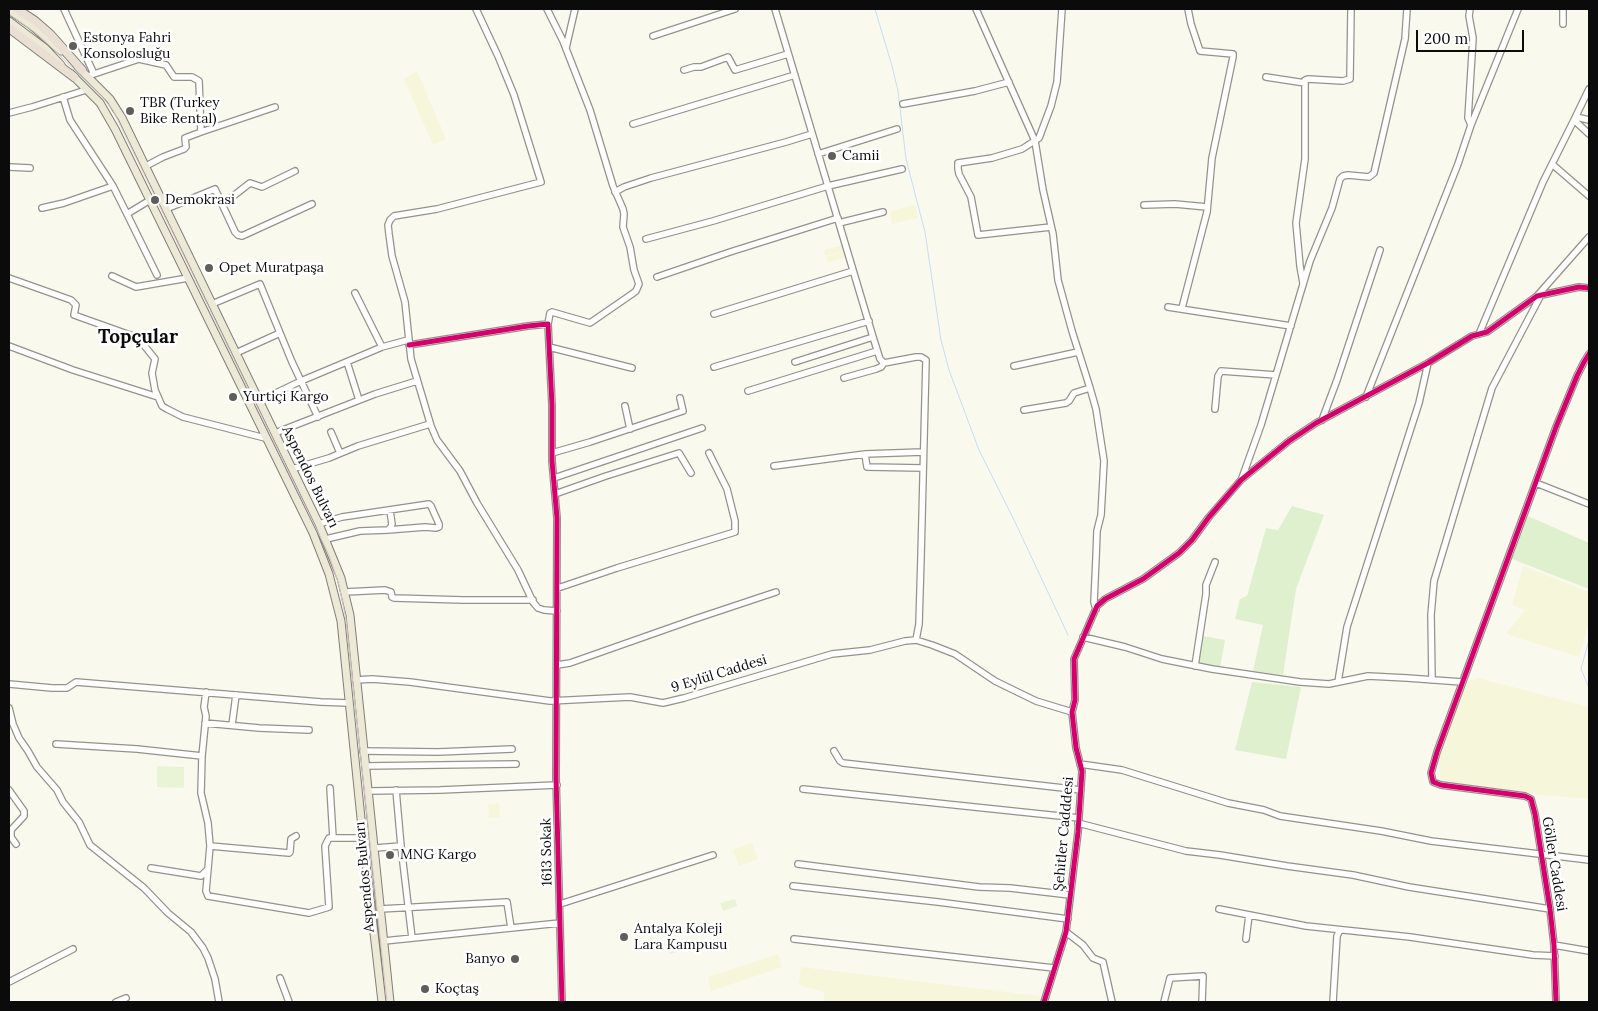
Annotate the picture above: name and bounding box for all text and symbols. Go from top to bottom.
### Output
scale bar [1418,20,1526,52]
text: 200 m [1424,29,1468,48]
place label: Estonya Fahri Konsolosluğu [83,30,171,62]
marker: Estonya Fahri Konsolosluğu [67,40,79,52]
place label: TBR (Turkey Bike Rental) [140,95,220,128]
marker: TBR (Turkey Bike Rental) [124,105,136,117]
place label: Camii [842,148,879,164]
marker: Camii [826,150,838,162]
place label: Demokrasi [165,192,235,208]
marker: Demokrasi [149,194,161,206]
place label: Opet Muratpaşa [219,260,324,276]
marker: Opet Muratpaşa [203,262,215,274]
district label: Topçular [98,327,178,349]
place label: Yurtiçi Kargo [243,389,329,405]
marker: Yurtiçi Kargo [227,391,239,403]
street label: Aspendos Bulvarı [278,423,342,531]
street label: 9 Eylül Caddesi [669,651,769,697]
street label: Şehitler Cadddesi [1051,776,1077,892]
street label: Göller Caddesi [1538,815,1570,913]
street label: 1613 Sokak [538,818,556,886]
street label: Aspendos Bulvarı [352,821,378,933]
place label: MNG Kargo [400,847,476,863]
marker: MNG Kargo [384,849,396,861]
place label: Antalya Koleji Lara Kampusu [634,921,727,954]
marker: Antalya Koleji Lara Kampusu [618,931,630,943]
place label: Banyo [465,951,505,967]
marker: Banyo [509,953,521,965]
place label: Koçtaş [435,981,479,997]
marker: Koçtaş [419,983,431,995]

